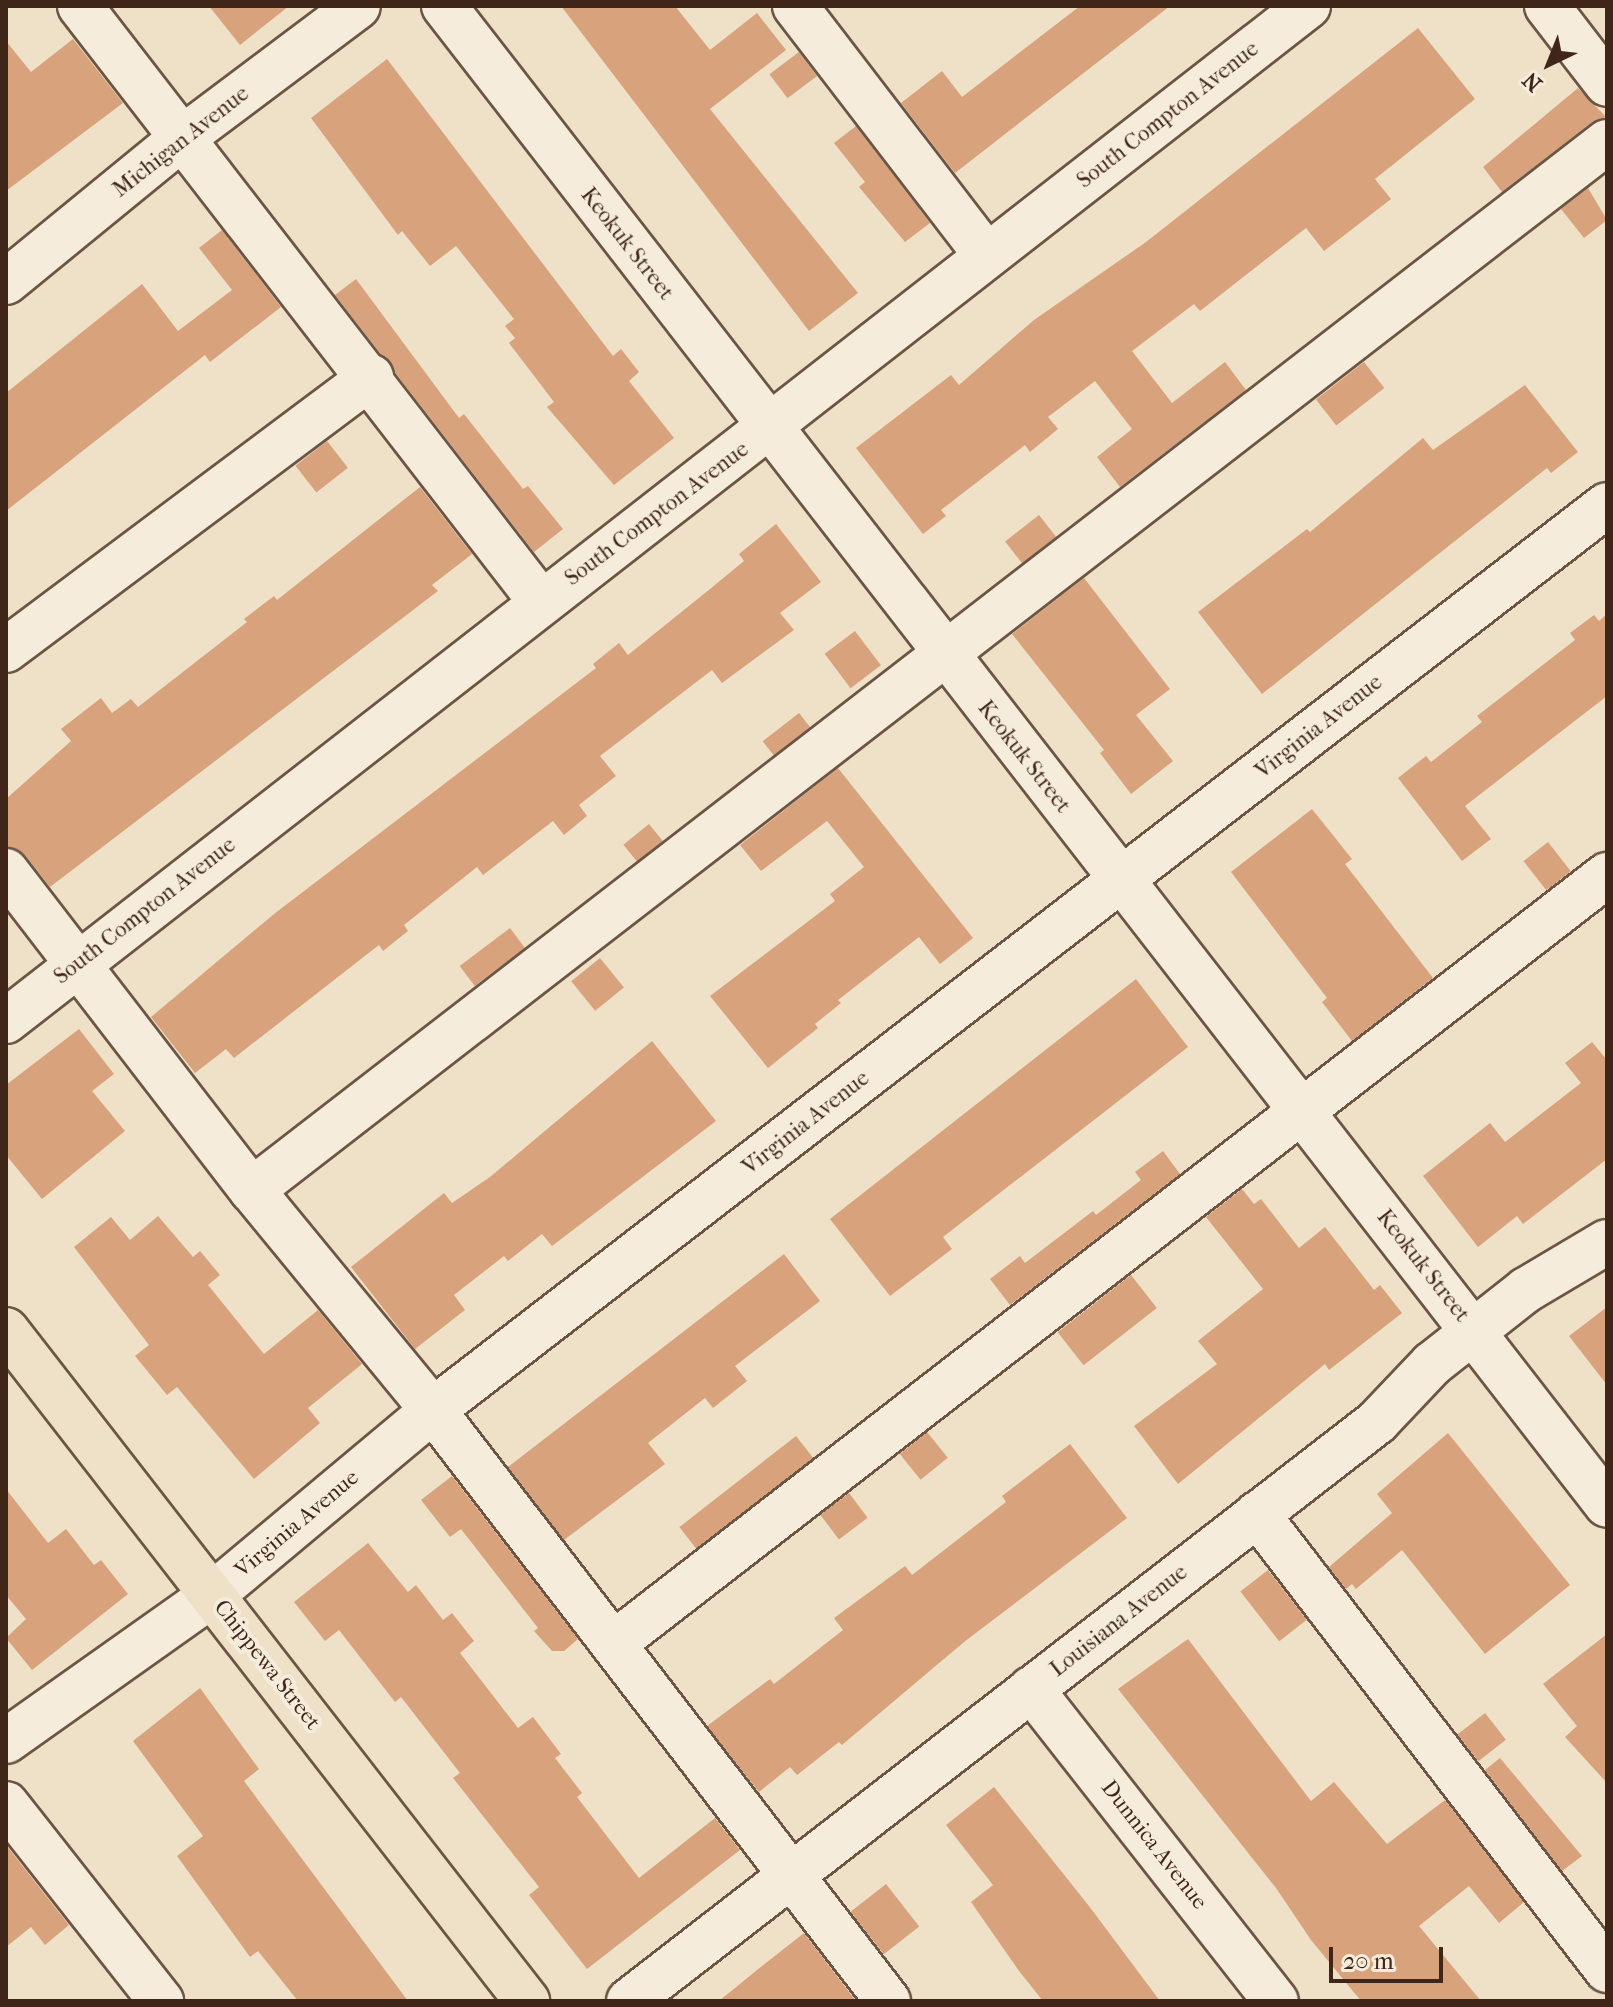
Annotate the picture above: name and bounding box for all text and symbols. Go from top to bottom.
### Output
north arrow [1509,24,1589,104]
street label: South Compton Avenue [1072,36,1264,194]
text: N [1518,66,1548,97]
street label: Michigan Avenue [108,81,254,203]
street label: Keokuk Street [575,183,679,305]
street label: South Compton Avenue [560,436,754,592]
street label: Virginia Avenue [1250,669,1388,785]
street label: Keokuk Street [972,696,1076,818]
street label: South Compton Avenue [49,832,241,990]
street label: Virginia Avenue [737,1065,875,1181]
street label: Keokuk Street [1371,1205,1475,1327]
street label: Virginia Avenue [230,1465,364,1583]
street label: Louisiana Avenue [1045,1559,1193,1683]
street label: Chippewa Street [208,1595,326,1735]
street label: Dunnica Avenue [1095,1775,1213,1915]
scale bar [1333,1931,1447,1981]
text: 20 m [1343,1947,1394,1975]

